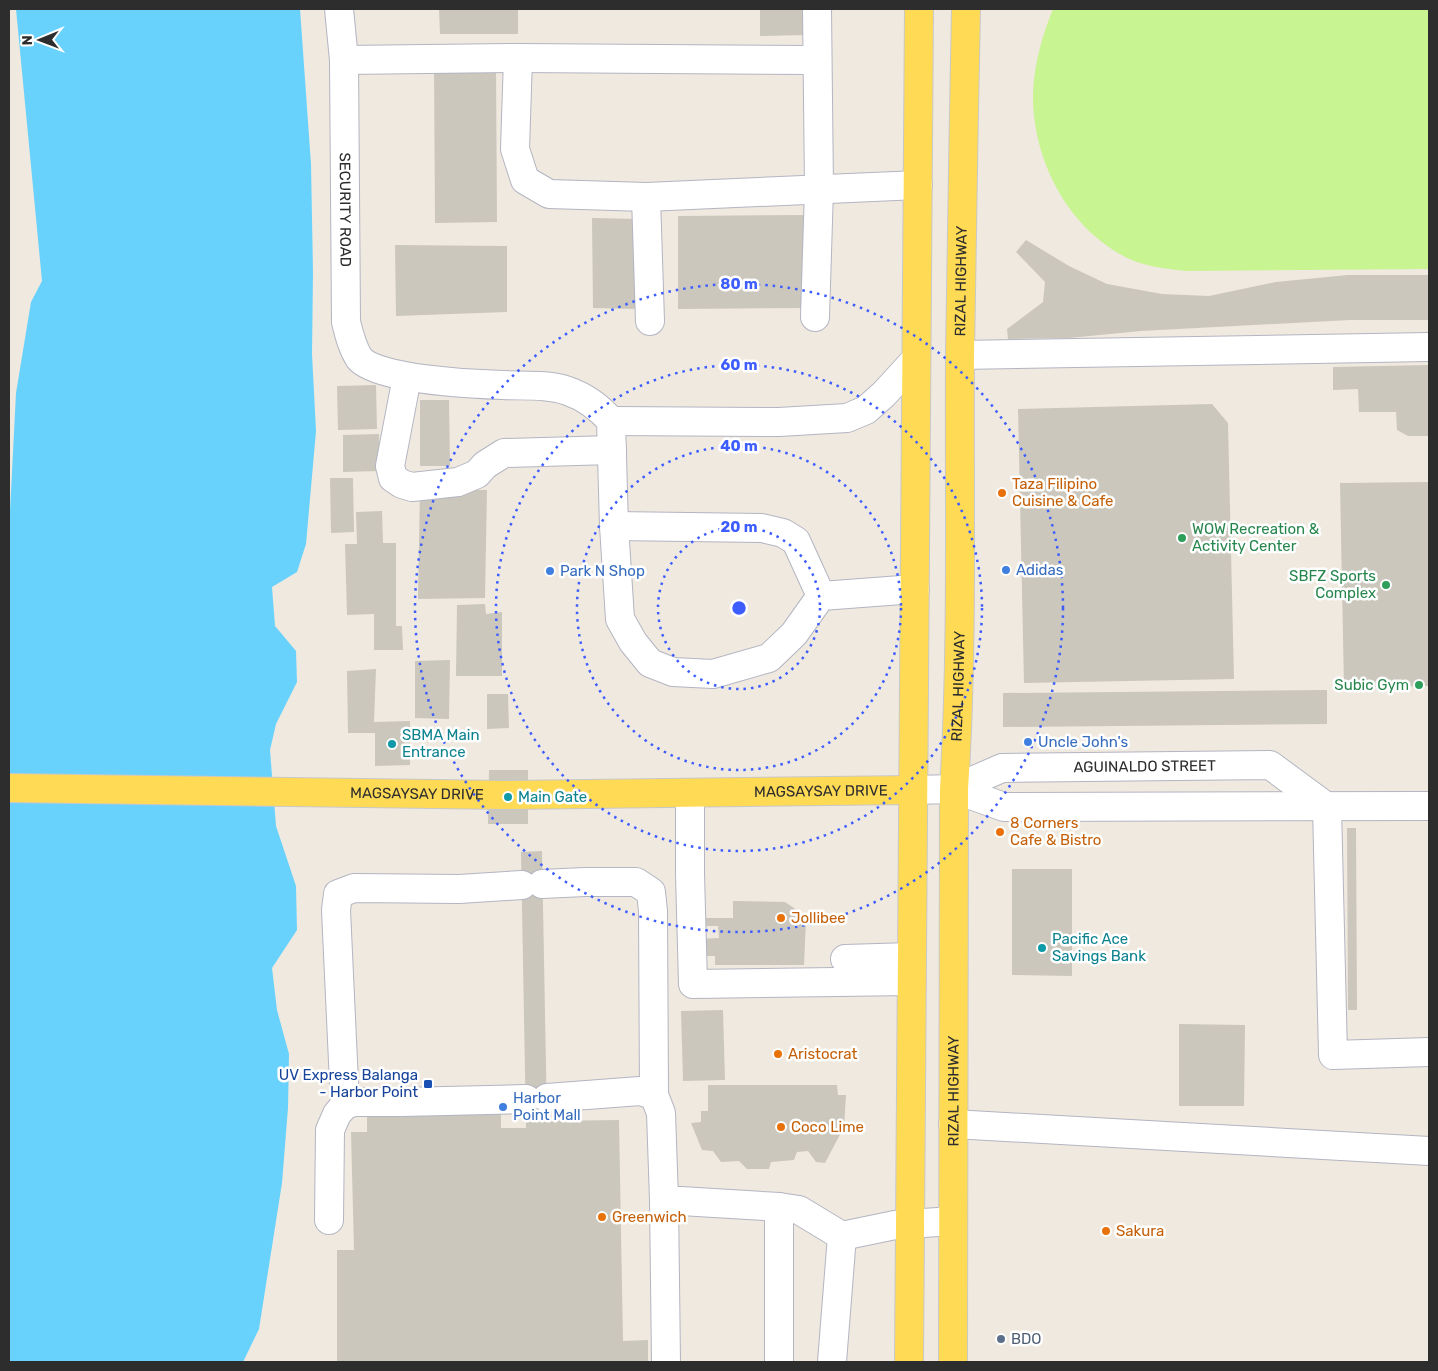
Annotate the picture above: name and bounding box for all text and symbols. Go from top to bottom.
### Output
north arrow [15,15,65,65]
text: N [19,35,36,45]
street label: SECURITY ROAD [336,152,355,267]
street label: RIZAL HIGHWAY [951,225,971,337]
text: 80 m [720,275,758,293]
text: 60 m [721,356,757,374]
text: 40 m [720,437,758,455]
place label: Taza Filipino Cuisine & Cafe [1012,475,1113,510]
marker: Taza Filipino Cuisine & Cafe [996,487,1008,499]
text: 20 m [721,518,757,536]
place label: WOW Recreation & Activity Center [1192,520,1320,555]
marker: WOW Recreation & Activity Center [1176,532,1188,544]
place label: Adidas [1016,561,1064,579]
place label: Park N Shop [560,562,645,580]
marker: Adidas [1000,564,1012,576]
marker: Park N Shop [544,565,556,577]
place label: SBFZ Sports Complex [1289,567,1376,602]
marker: SBFZ Sports Complex [1380,579,1392,591]
centre of rings [730,599,748,617]
street label: RIZAL HIGHWAY [948,630,969,742]
place label: Subic Gym [1334,676,1409,694]
marker: Subic Gym [1413,679,1425,691]
place label: SBMA Main Entrance [402,726,480,761]
place label: Uncle John's [1038,733,1128,751]
marker: Uncle John's [1022,736,1034,748]
marker: SBMA Main Entrance [386,738,398,750]
street label: AGUINALDO STREET [1073,757,1216,776]
street label: MAGSAYSAY DRIVE [754,781,888,801]
street label: MAGSAYSAY DRIVE [350,784,484,804]
place label: Main Gate [518,788,587,806]
marker: Main Gate [502,791,514,803]
place label: 8 Corners Cafe & Bistro [1010,814,1101,849]
marker: 8 Corners Cafe & Bistro [994,826,1006,838]
place label: Jollibee [791,909,846,927]
marker: Jollibee [775,912,787,924]
place label: Pacific Ace Savings Bank [1052,930,1146,965]
marker: Pacific Ace Savings Bank [1036,942,1048,954]
street label: RIZAL HIGHWAY [944,1035,963,1146]
place label: Aristocrat [788,1045,858,1063]
marker: Aristocrat [772,1048,784,1060]
place label: UV Express Balanga - Harbor Point [279,1066,418,1101]
marker: UV Express Balanga - Harbor Point [422,1078,434,1090]
place label: Harbor Point Mall [513,1089,581,1124]
marker: Harbor Point Mall [497,1101,509,1113]
place label: Coco Lime [791,1118,864,1136]
marker: Coco Lime [775,1121,787,1133]
place label: Greenwich [612,1208,687,1226]
marker: Greenwich [596,1211,608,1223]
place label: Sakura [1116,1222,1164,1240]
marker: Sakura [1100,1225,1112,1237]
place label: BDO [1011,1330,1042,1348]
marker: BDO [995,1333,1007,1345]

